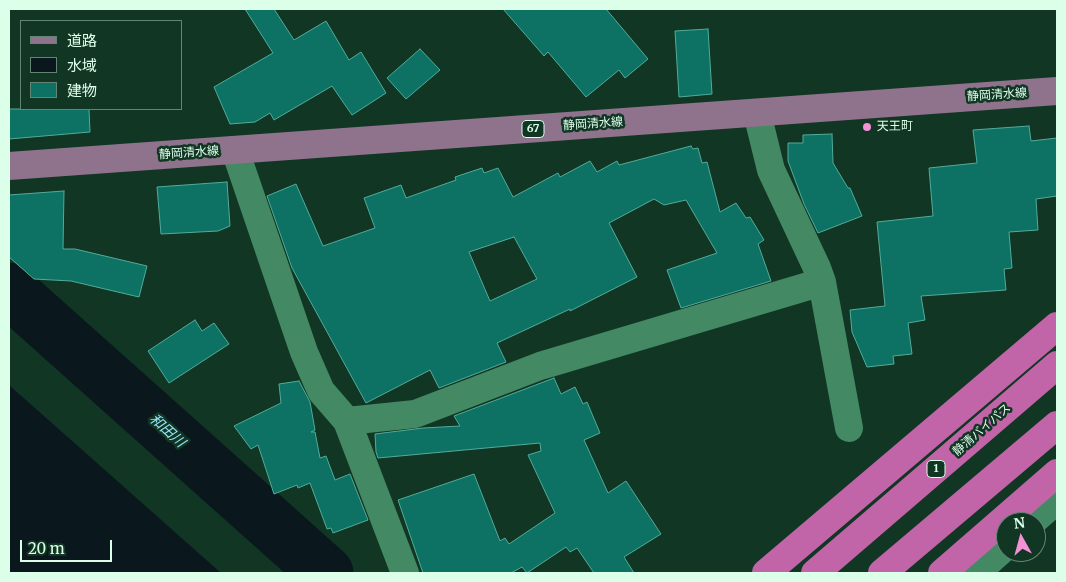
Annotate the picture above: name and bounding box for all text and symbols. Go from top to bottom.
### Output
legend [20,20,182,110]
text: 道路 [67,31,97,50]
text: 水域 [67,56,97,75]
text: 建物 [67,81,97,100]
street label: 静岡清水線 [967,86,1027,104]
street label: 静岡清水線 [563,115,623,133]
road number: 67 [522,120,544,138]
place label: 天王町 [877,120,913,134]
marker: 天王町 [861,121,873,133]
street label: 静岡清水線 [159,144,219,162]
street label: 静清バイパス [950,401,1014,459]
water label: 和田川 [146,411,188,451]
road number: 1 [927,460,945,478]
north arrow [996,512,1046,562]
text: N [1013,513,1026,533]
scale bar [22,530,115,562]
text: 20 m [28,539,65,558]

